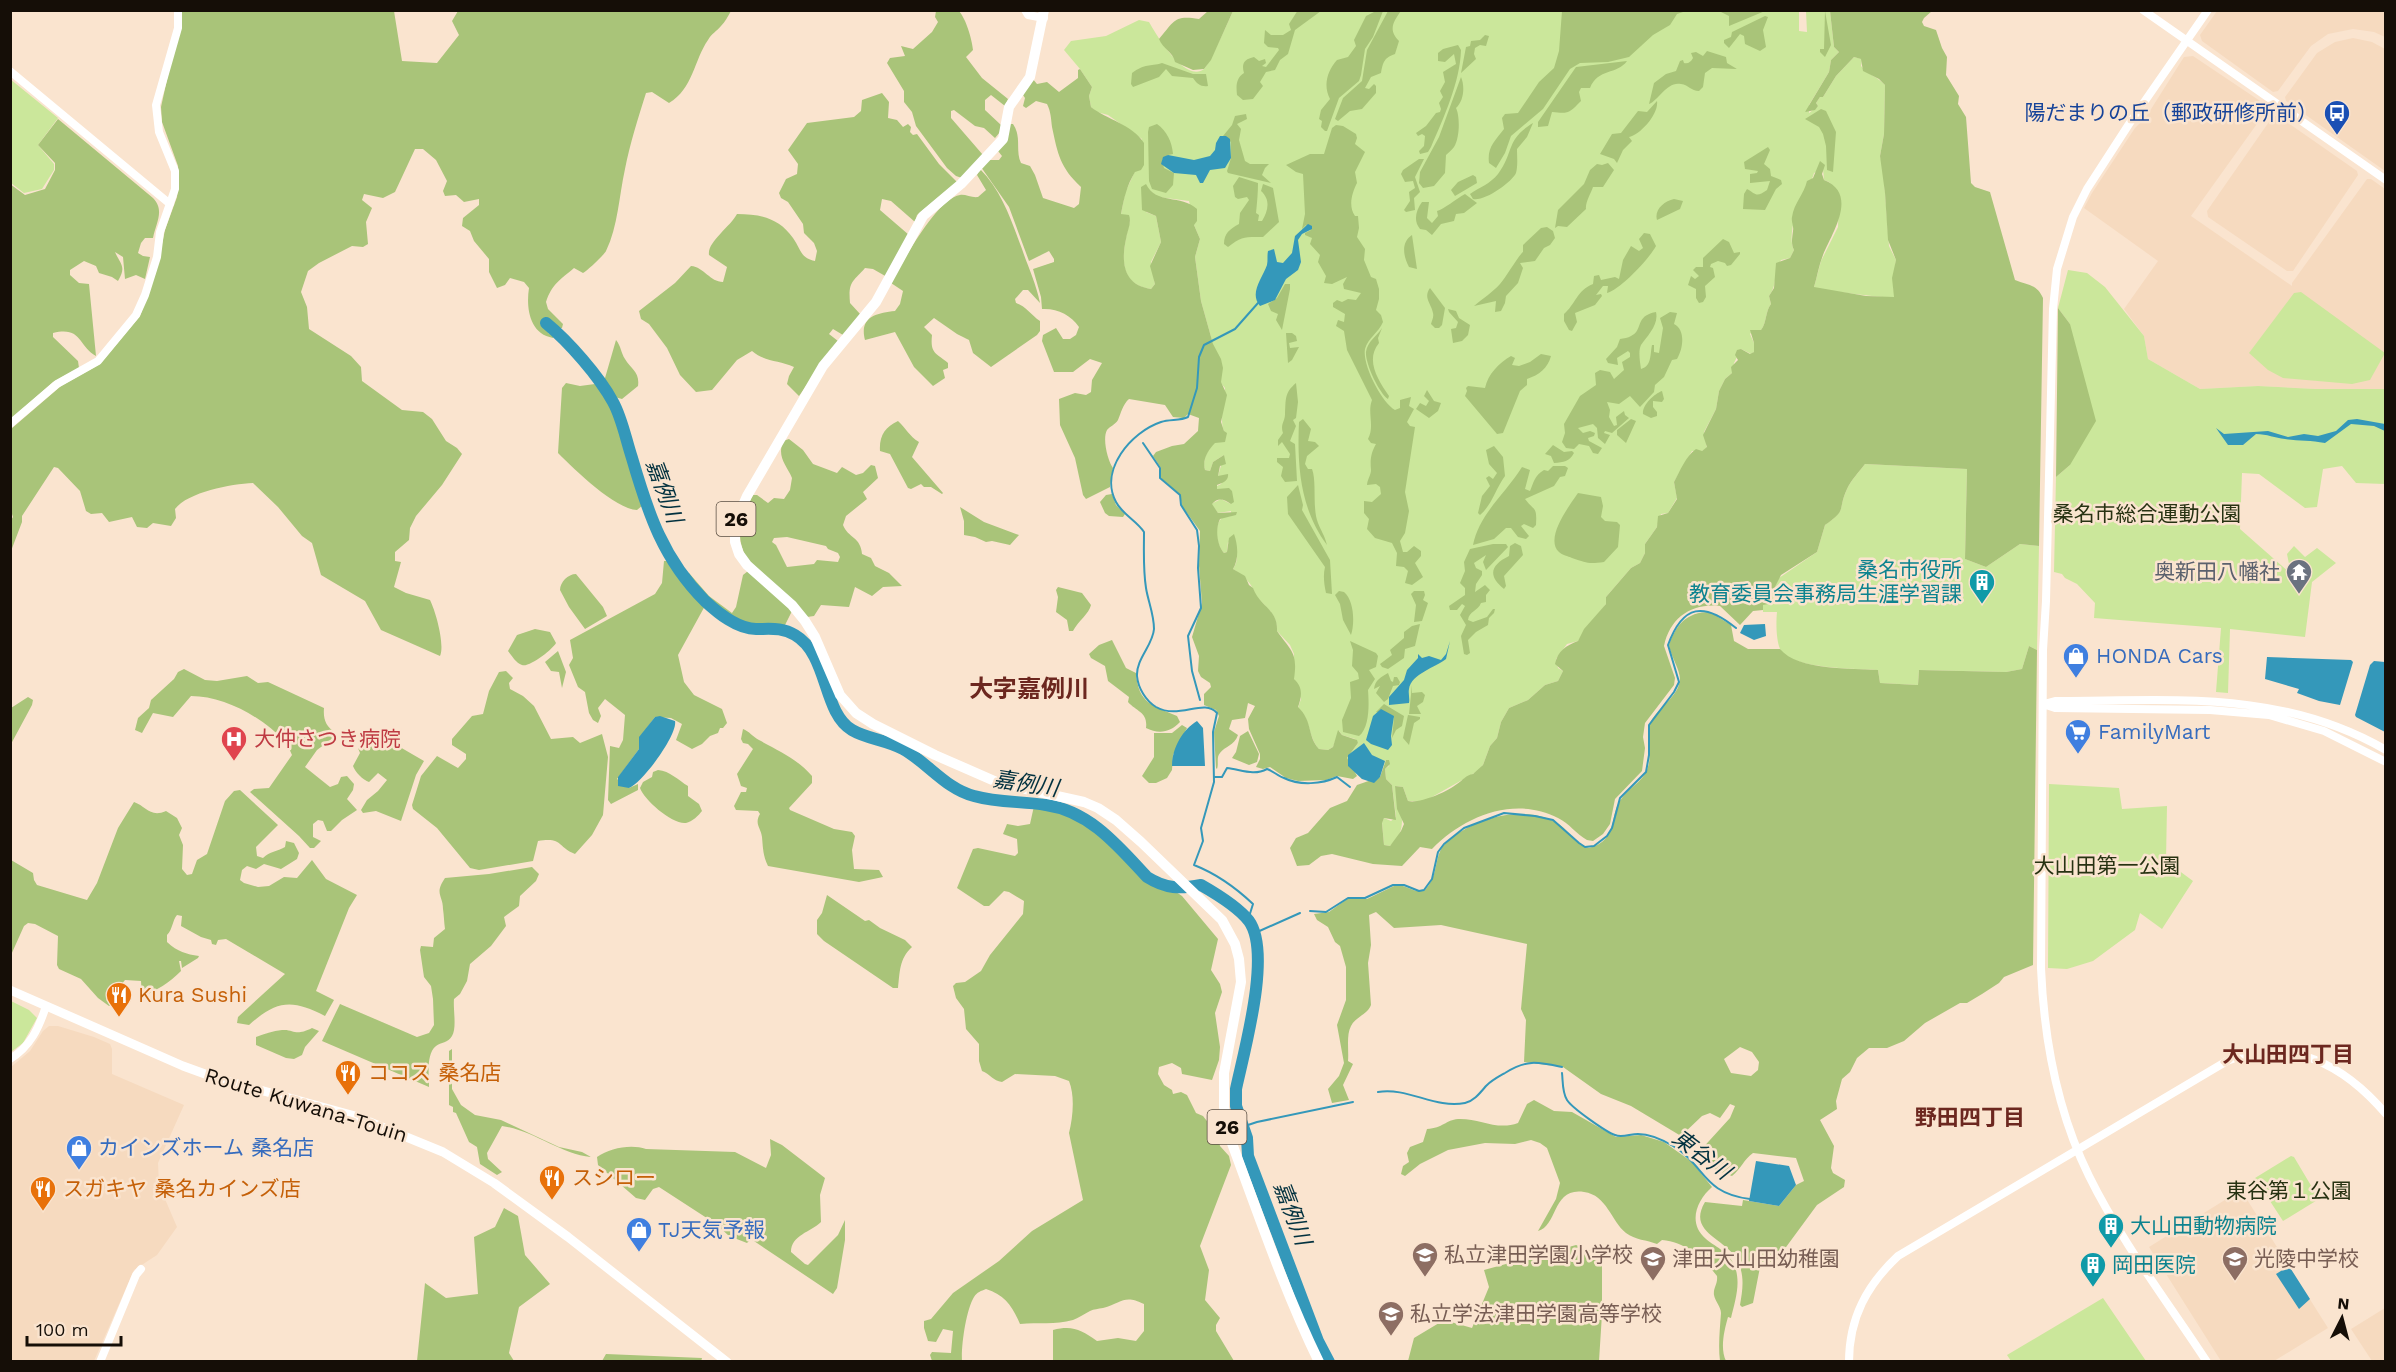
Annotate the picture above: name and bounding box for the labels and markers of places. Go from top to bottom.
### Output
bus stop icon: 陽だまりの丘（郵政研修所前） [2322,98,2352,136]
place label: 陽だまりの丘（郵政研修所前） [2024,100,2318,125]
place label: 桑名市役所 教育委員会事務局生涯学習課 [1689,557,1962,606]
temple icon: 奥新田八幡社 [2284,557,2314,595]
place label: 奥新田八幡社 [2154,559,2280,584]
building icon: 桑名市役所 教育委員会事務局生涯学習課 [1967,567,1997,605]
shop icon: HONDA Cars [2061,641,2091,679]
place label: HONDA Cars [2096,643,2223,668]
supermarket icon: FamilyMart [2063,717,2093,755]
place label: FamilyMart [2098,719,2211,744]
hospital icon: 大仲さつき病院 [219,724,249,762]
place label: 大仲さつき病院 [254,726,401,751]
restaurant icon: Kura Sushi [104,980,134,1018]
place label: Kura Sushi [138,982,247,1007]
restaurant icon: ココス 桑名店 [333,1058,363,1096]
place label: ココス 桑名店 [368,1060,501,1085]
shop icon: カインズホーム 桑名店 [64,1133,94,1171]
place label: カインズホーム 桑名店 [98,1135,314,1160]
restaurant icon: スシロー [537,1163,567,1201]
place label: スシロー [572,1165,656,1190]
restaurant icon: スガキヤ 桑名カインズ店 [28,1174,58,1212]
place label: スガキヤ 桑名カインズ店 [63,1176,301,1201]
building icon: 大山田動物病院 [2096,1211,2126,1249]
place label: 大山田動物病院 [2130,1213,2277,1238]
shop icon: TJ天気予報 [624,1215,654,1253]
place label: TJ天気予報 [658,1217,765,1242]
school or university icon: 私立津田学園小学校 [1410,1240,1440,1278]
place label: 私立津田学園小学校 [1444,1242,1633,1267]
school or university icon: 津田大山田幼稚園 [1638,1244,1668,1282]
school or university icon: 光陵中学校 [2220,1244,2250,1282]
place label: 津田大山田幼稚園 [1672,1246,1840,1271]
place label: 光陵中学校 [2254,1246,2359,1271]
building icon: 岡田医院 [2078,1250,2108,1288]
place label: 岡田医院 [2112,1252,2196,1277]
school or university icon: 私立学法津田学園高等学校 [1376,1299,1406,1337]
place label: 私立学法津田学園高等学校 [1410,1301,1662,1326]

